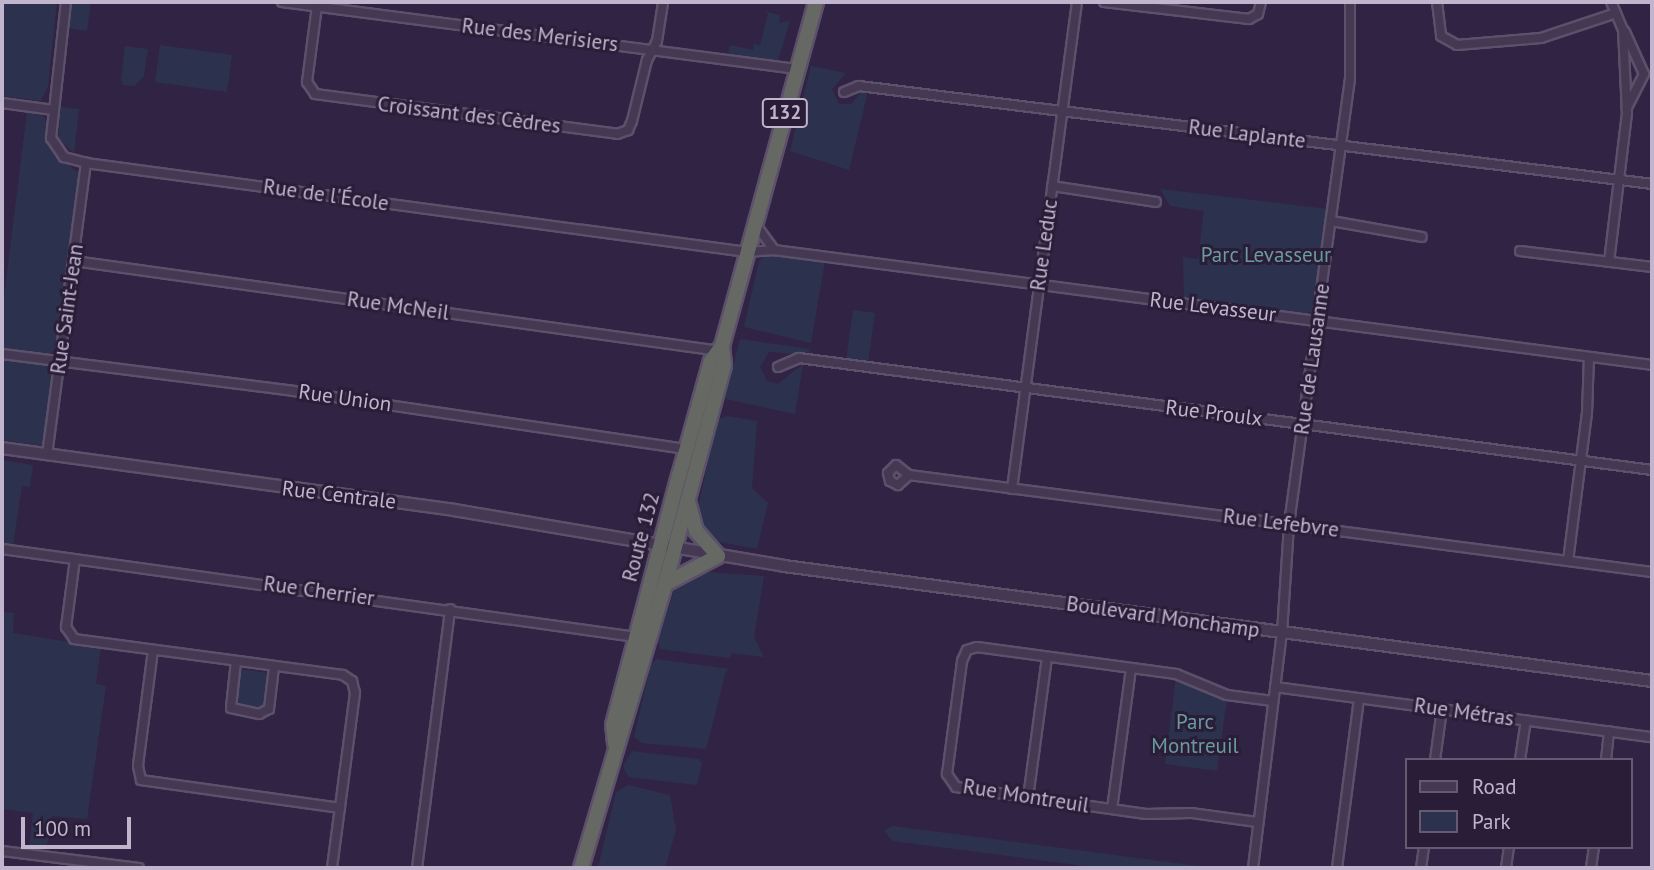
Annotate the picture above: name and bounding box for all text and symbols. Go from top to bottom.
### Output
street label: Rue des Merisiers [460,13,620,57]
street label: Croissant des Cèdres [376,91,562,139]
road number: 132 [760,97,810,128]
street label: Rue Laplante [1187,114,1307,154]
street label: Rue de l'École [262,174,390,216]
street label: Rue Leduc [1025,198,1063,292]
street label: Rue Saint-Jean [45,242,89,376]
park label: Parc Levasseur [1201,242,1331,268]
street label: Rue de Lausanne [1289,282,1335,436]
street label: Rue McNeil [345,286,451,326]
street label: Rue Levasseur [1148,287,1278,327]
street label: Rue Union [297,379,393,417]
street label: Rue Proulx [1164,395,1264,431]
street label: Rue Centrale [281,476,397,514]
street label: Route 132 [617,490,665,584]
street label: Rue Lefebvre [1222,503,1340,543]
street label: Rue Cherrier [262,571,376,611]
street label: Boulevard Monchamp [1065,591,1261,643]
street label: Rue Métras [1412,693,1516,731]
park label: Parc Montreuil [1151,709,1239,759]
legend [1406,758,1633,849]
text: Road [1472,773,1516,800]
street label: Rue Montreuil [961,774,1091,818]
scale bar [24,804,135,848]
text: Park [1472,808,1511,835]
text: 100 m [34,815,91,842]

